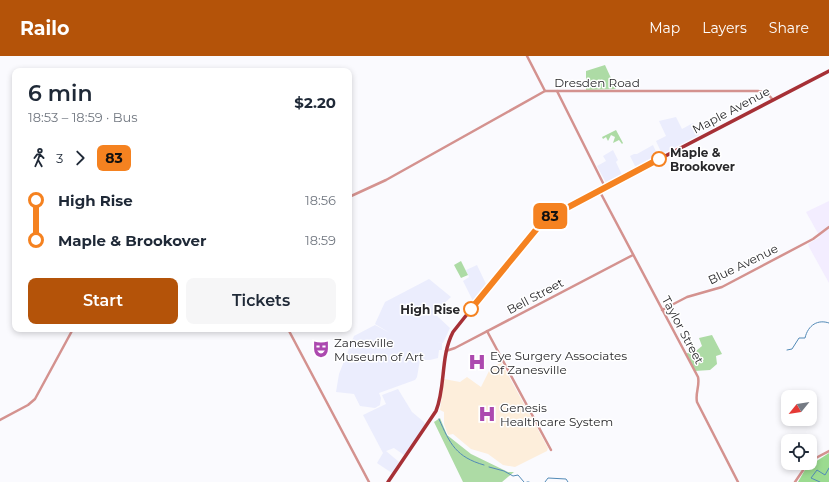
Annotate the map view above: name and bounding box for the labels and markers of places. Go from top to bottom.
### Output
place label: Maple & Brookover [670,145,735,174]
marker: Maple & Brookover [651,151,667,167]
marker: High Rise [463,301,479,317]
place label: High Rise [400,302,460,317]
place label: Zanesville Museum of Art [334,335,424,364]
theatre icon: Zanesville Museum of Art [311,339,331,359]
place label: Eye Surgery Associates Of Zanesville [490,348,627,377]
hospital icon: Eye Surgery Associates Of Zanesville [467,352,487,372]
place label: Genesis Healthcare System [500,400,613,429]
hospital icon: Genesis Healthcare System [477,404,497,424]

